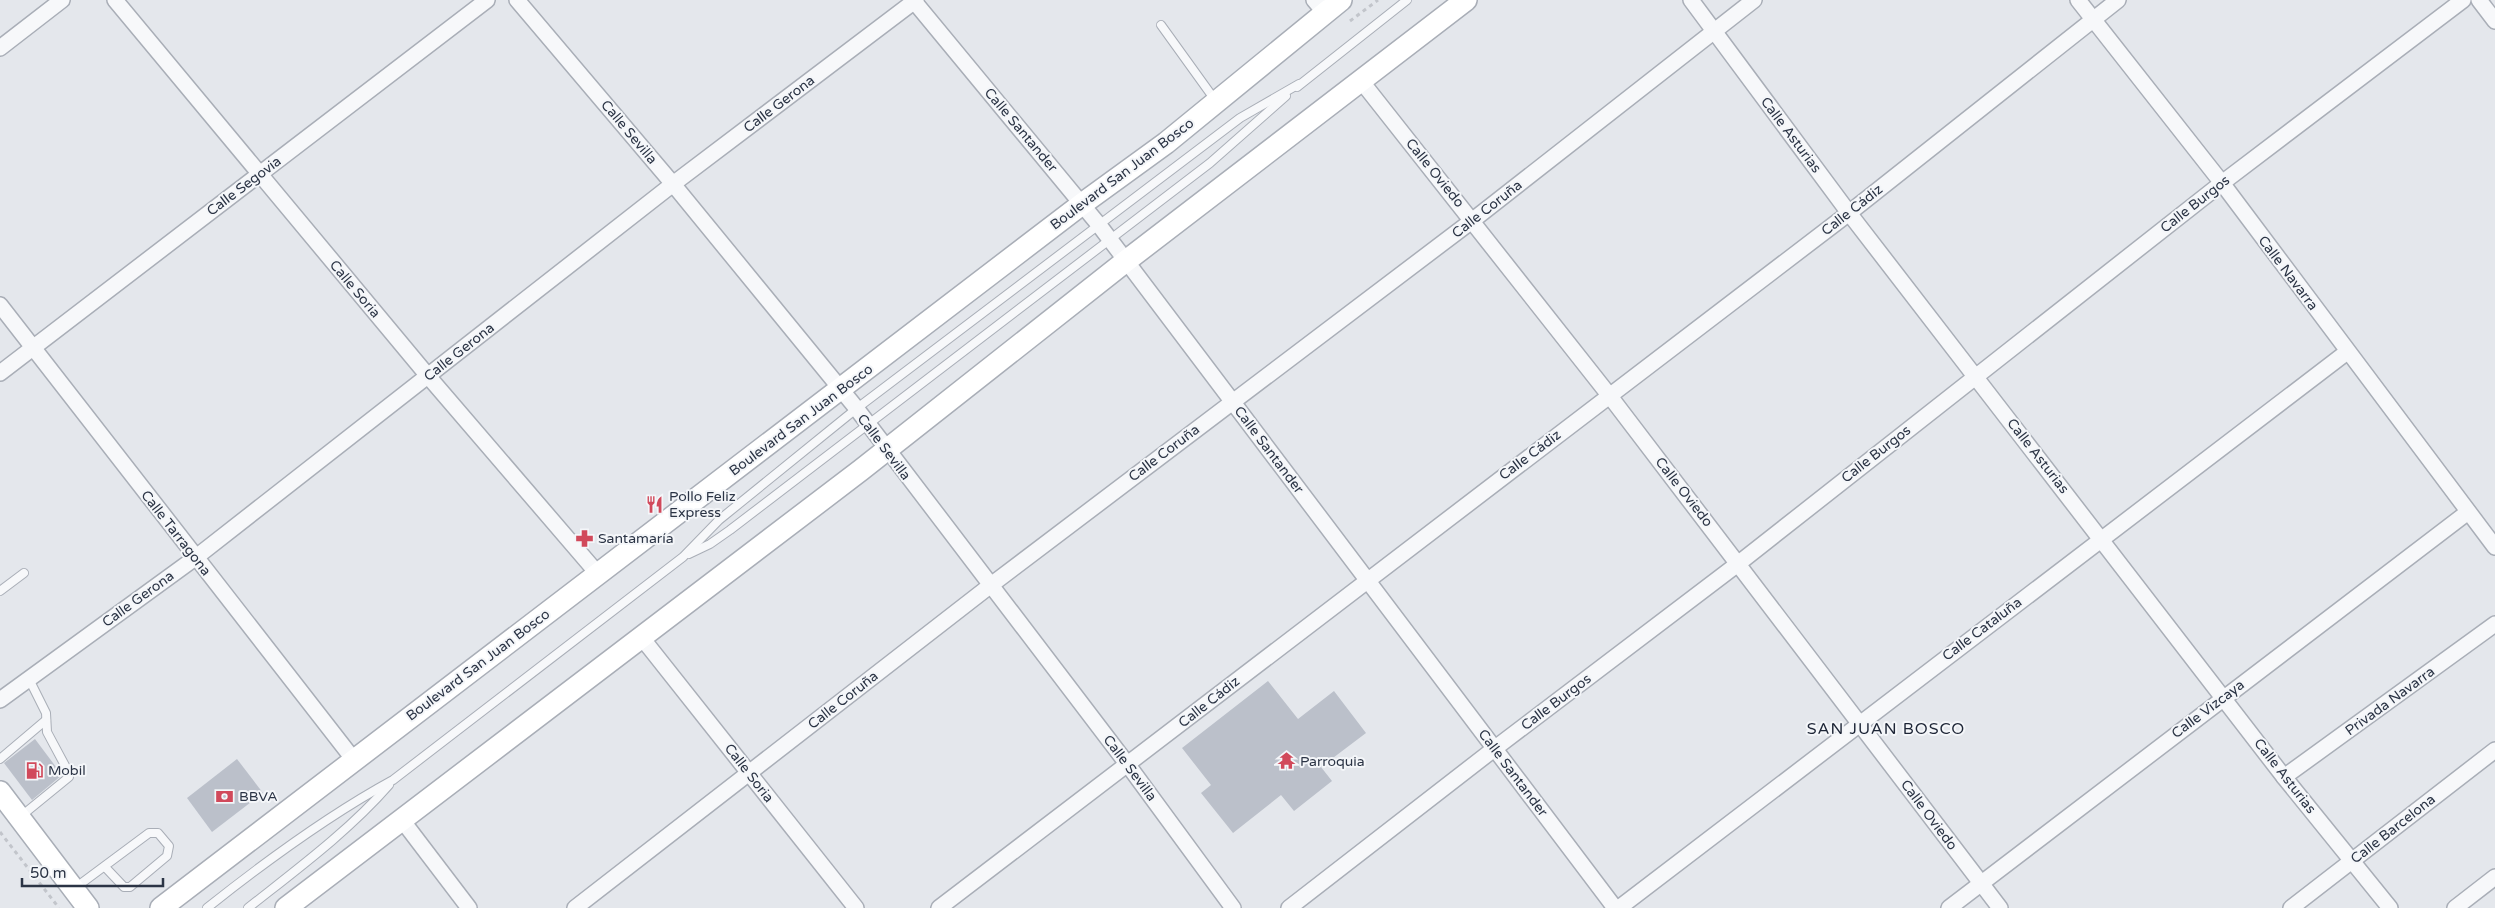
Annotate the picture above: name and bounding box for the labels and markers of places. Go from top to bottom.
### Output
place label: Pollo Feliz Express [669,488,736,521]
restaurant icon: Pollo Feliz Express [645,494,665,514]
pharmacy icon: Santamaría [574,528,594,548]
place label: Santamaría [598,530,674,547]
temple icon: Parroquia [1276,751,1296,771]
place label: Parroquia [1300,753,1365,770]
fuel station icon: Mobil [24,760,44,780]
place label: Mobil [48,762,86,779]
bank icon: BBVA [215,786,235,806]
place label: BBVA [239,788,278,805]

